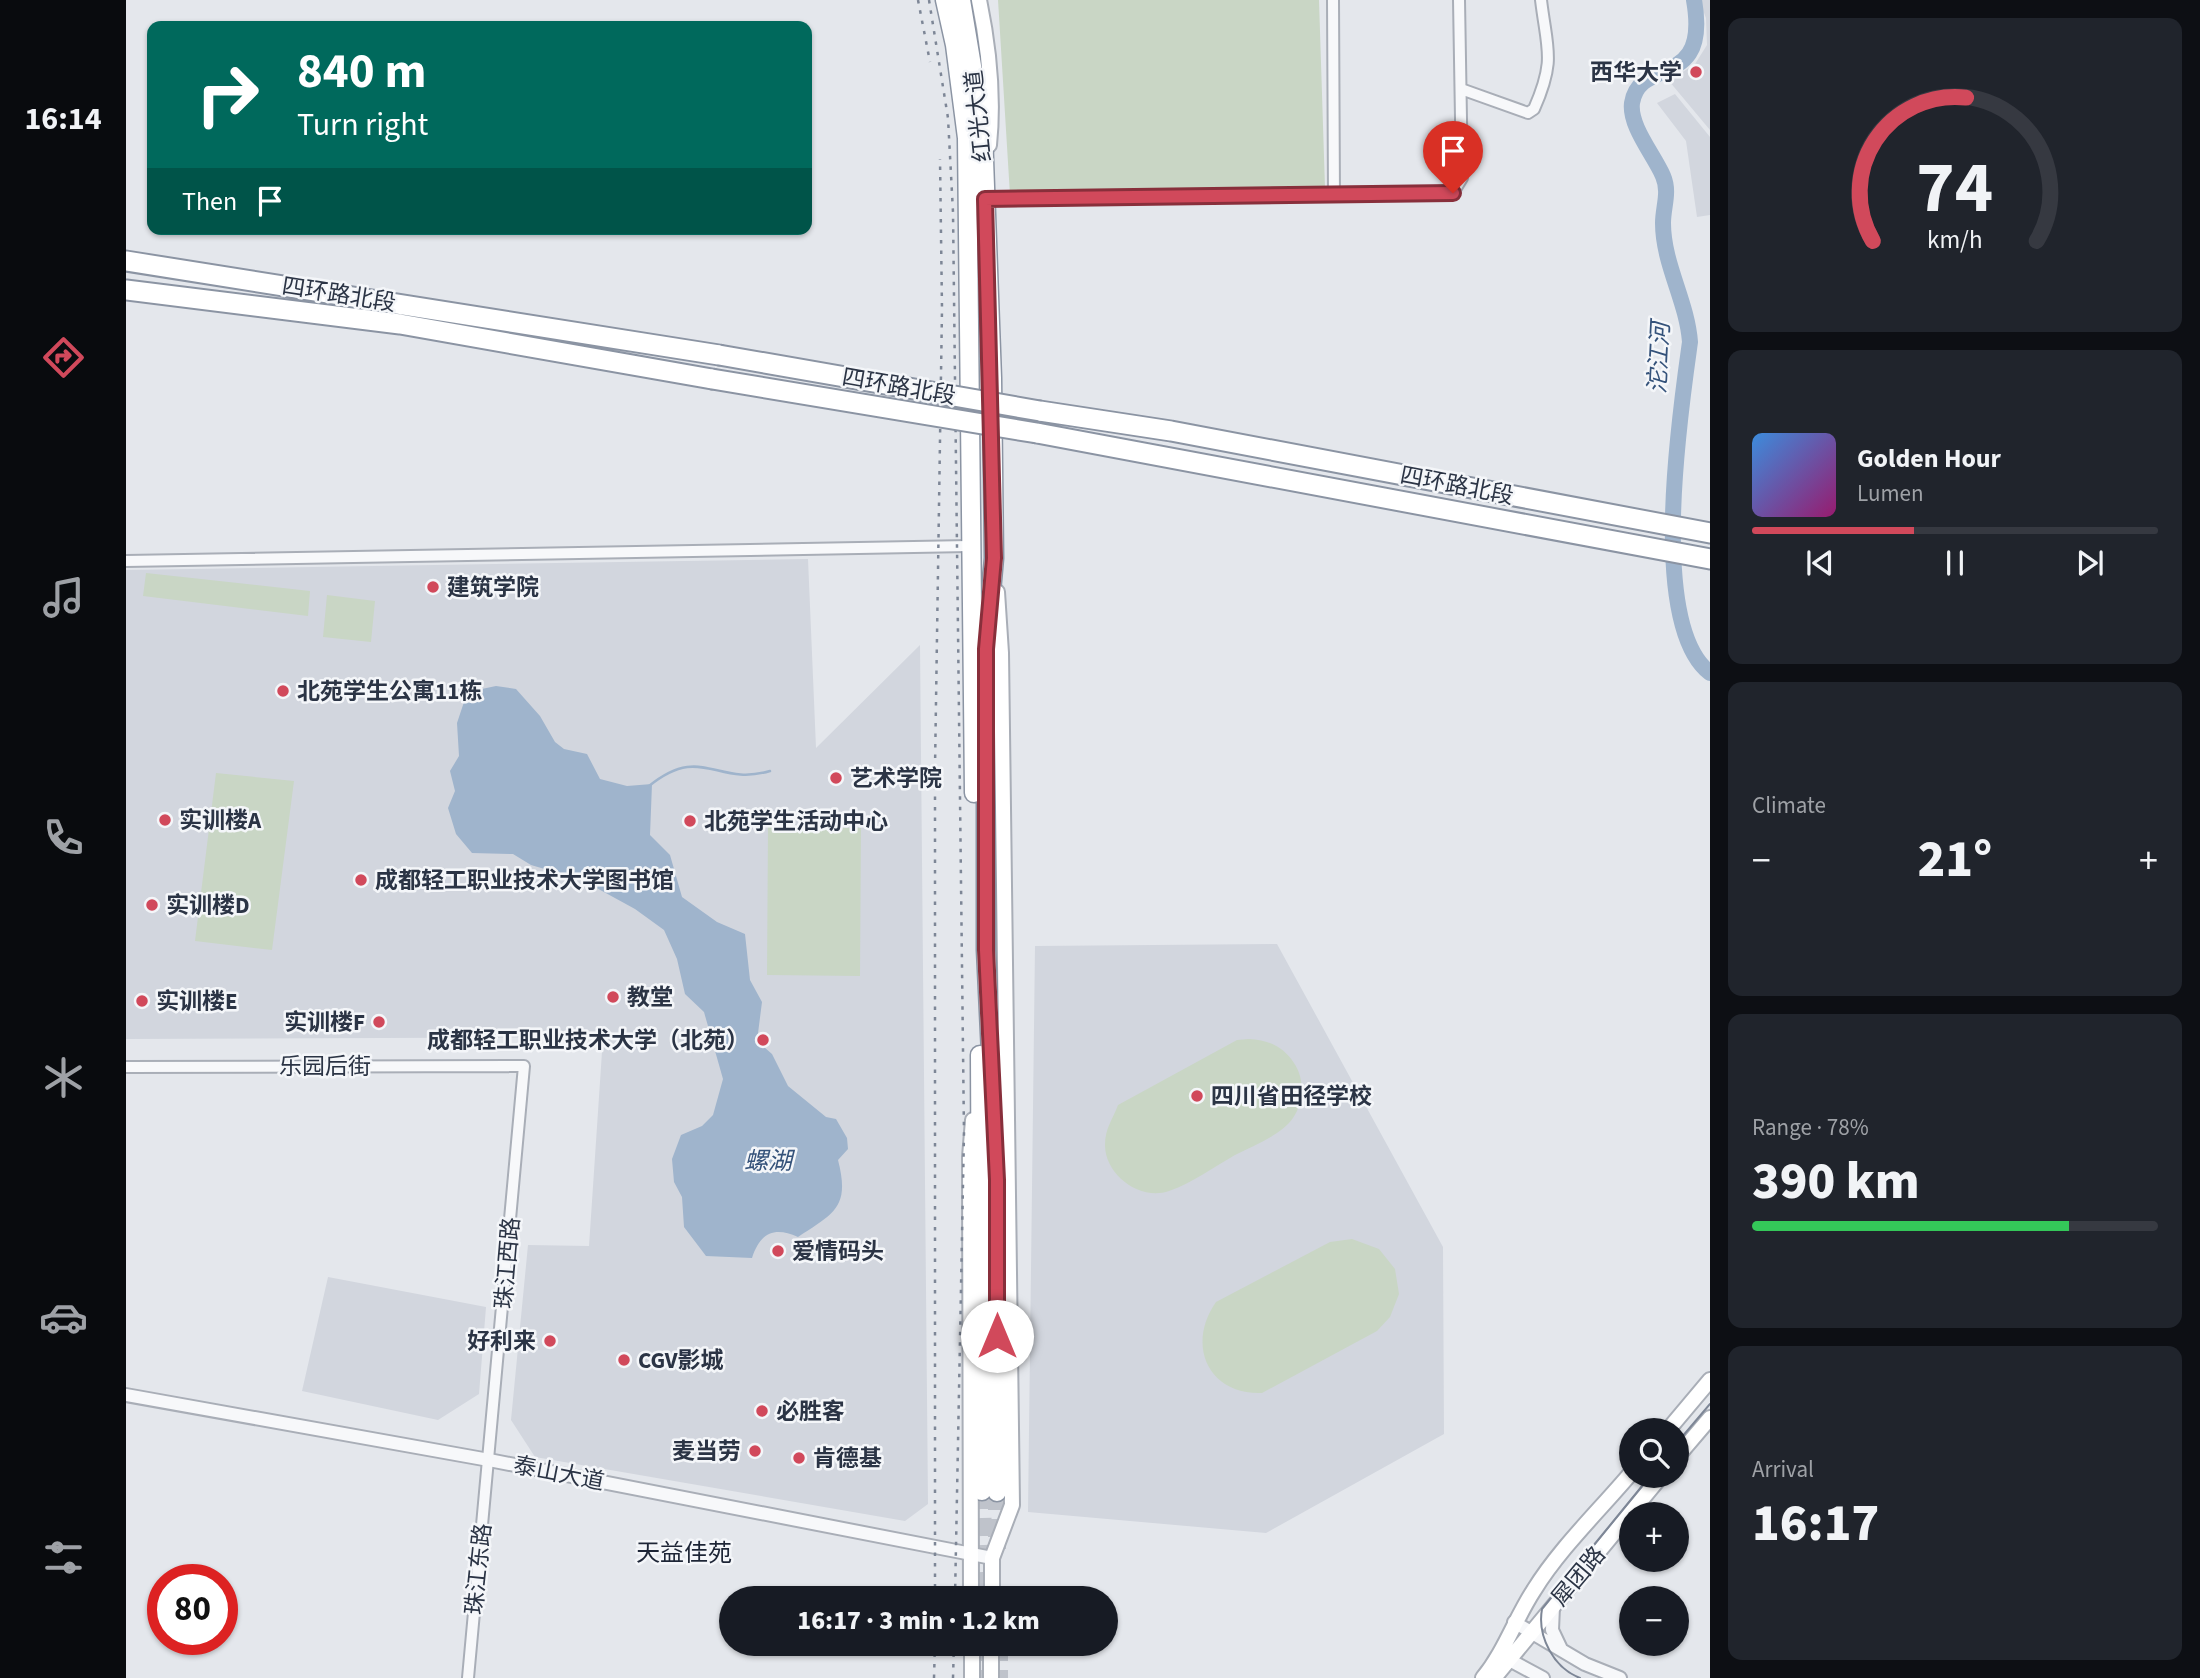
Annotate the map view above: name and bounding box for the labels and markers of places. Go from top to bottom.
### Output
place label: 西华大学 [1590,56,1682,89]
marker: 西华大学 [1688,64,1704,80]
pin [1423,121,1483,193]
place label: 建筑学院 [447,571,539,604]
marker: 建筑学院 [425,579,441,595]
place label: 北苑学生公寓11栋 [297,675,482,708]
marker: 北苑学生公寓11栋 [275,683,291,699]
place label: 艺术学院 [850,762,942,795]
marker: 艺术学院 [828,770,844,786]
place label: 实训楼A [179,804,262,837]
place label: 北苑学生活动中心 [704,805,888,838]
marker: 实训楼A [157,812,173,828]
marker: 北苑学生活动中心 [682,813,698,829]
place label: 成都轻工职业技术大学图书馆 [375,864,674,897]
marker: 成都轻工职业技术大学图书馆 [353,872,369,888]
place label: 实训楼D [166,889,250,922]
marker: 实训楼D [144,897,160,913]
place label: 教堂 [627,981,673,1014]
place label: 实训楼E [156,985,238,1018]
marker: 教堂 [605,989,621,1005]
marker: 实训楼E [134,993,150,1009]
place label: 实训楼F [284,1006,365,1039]
marker: 实训楼F [371,1014,387,1030]
place label: 成都轻工职业技术大学（北苑） [427,1024,749,1057]
marker: 成都轻工职业技术大学（北苑） [755,1032,771,1048]
place label: 四川省田径学校 [1211,1080,1372,1113]
marker: 四川省田径学校 [1189,1088,1205,1104]
place label: 爱情码头 [792,1235,884,1268]
marker: 爱情码头 [770,1243,786,1259]
place label: 好利来 [467,1325,536,1358]
marker: 好利来 [542,1333,558,1349]
place label: CGV影城 [638,1344,724,1377]
marker: CGV影城 [616,1352,632,1368]
place label: 必胜客 [776,1395,845,1428]
marker: 必胜客 [754,1403,770,1419]
place label: 麦当劳 [672,1435,741,1468]
place label: 肯德基 [813,1442,882,1475]
marker: 麦当劳 [747,1443,763,1459]
marker: 肯德基 [791,1450,807,1466]

